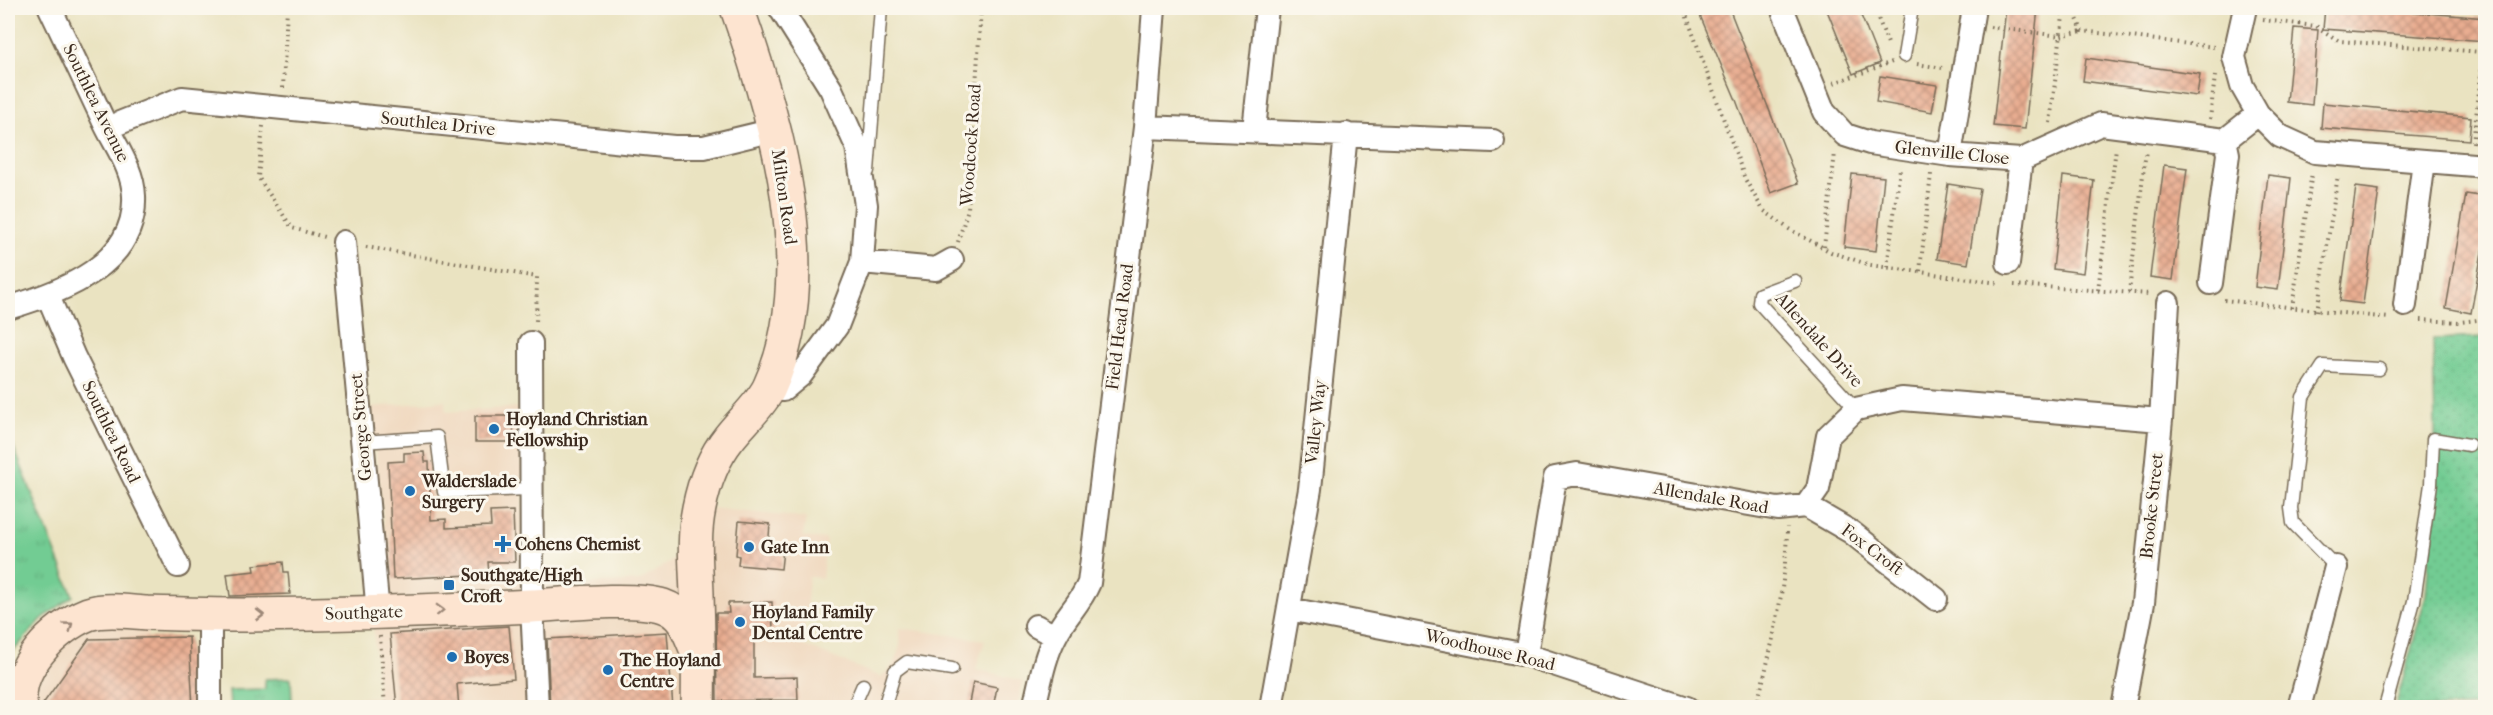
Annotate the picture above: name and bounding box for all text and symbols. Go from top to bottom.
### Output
street label: Southlea Avenue [58,40,134,166]
street label: Woodcock Road [956,83,986,208]
street label: Southlea Drive [380,108,496,140]
street label: Glenville Close [1894,137,2010,169]
street label: Milton Road [767,148,801,246]
street label: Field Head Road [1102,262,1138,391]
street label: Allendale Drive [1770,287,1867,392]
street label: George Street [346,372,376,482]
street label: Valley Way [1301,377,1331,466]
street label: Southlea Road [77,378,145,487]
place label: Hoyland Christian Fellowship [505,409,648,451]
marker: Hoyland Christian Fellowship [487,422,501,436]
street label: Brooke Street [2136,451,2168,560]
place label: Walderslade Surgery [421,471,517,513]
street label: Allendale Road [1651,477,1770,518]
marker: Walderslade Surgery [403,484,417,498]
street label: Fox Croft [1837,520,1908,581]
place label: Cohens Chemist [515,534,641,555]
marker: Cohens Chemist [496,537,510,551]
place label: Gate Inn [761,537,830,558]
marker: Gate Inn [742,540,756,554]
place label: Southgate/High Croft [461,565,584,607]
marker: Southgate/High Croft [442,578,456,592]
street label: Southgate [325,601,404,625]
place label: Hoyland Family Dental Centre [752,602,875,644]
one-way arrow [436,604,445,616]
one-way arrow [255,609,264,621]
marker: Hoyland Family Dental Centre [733,615,747,629]
one-way arrow [62,623,73,634]
street label: Woodhouse Road [1422,625,1557,675]
place label: Boyes [464,647,509,668]
marker: Boyes [445,650,459,664]
place label: The Hoyland Centre [619,650,722,692]
marker: The Hoyland Centre [601,663,615,677]

